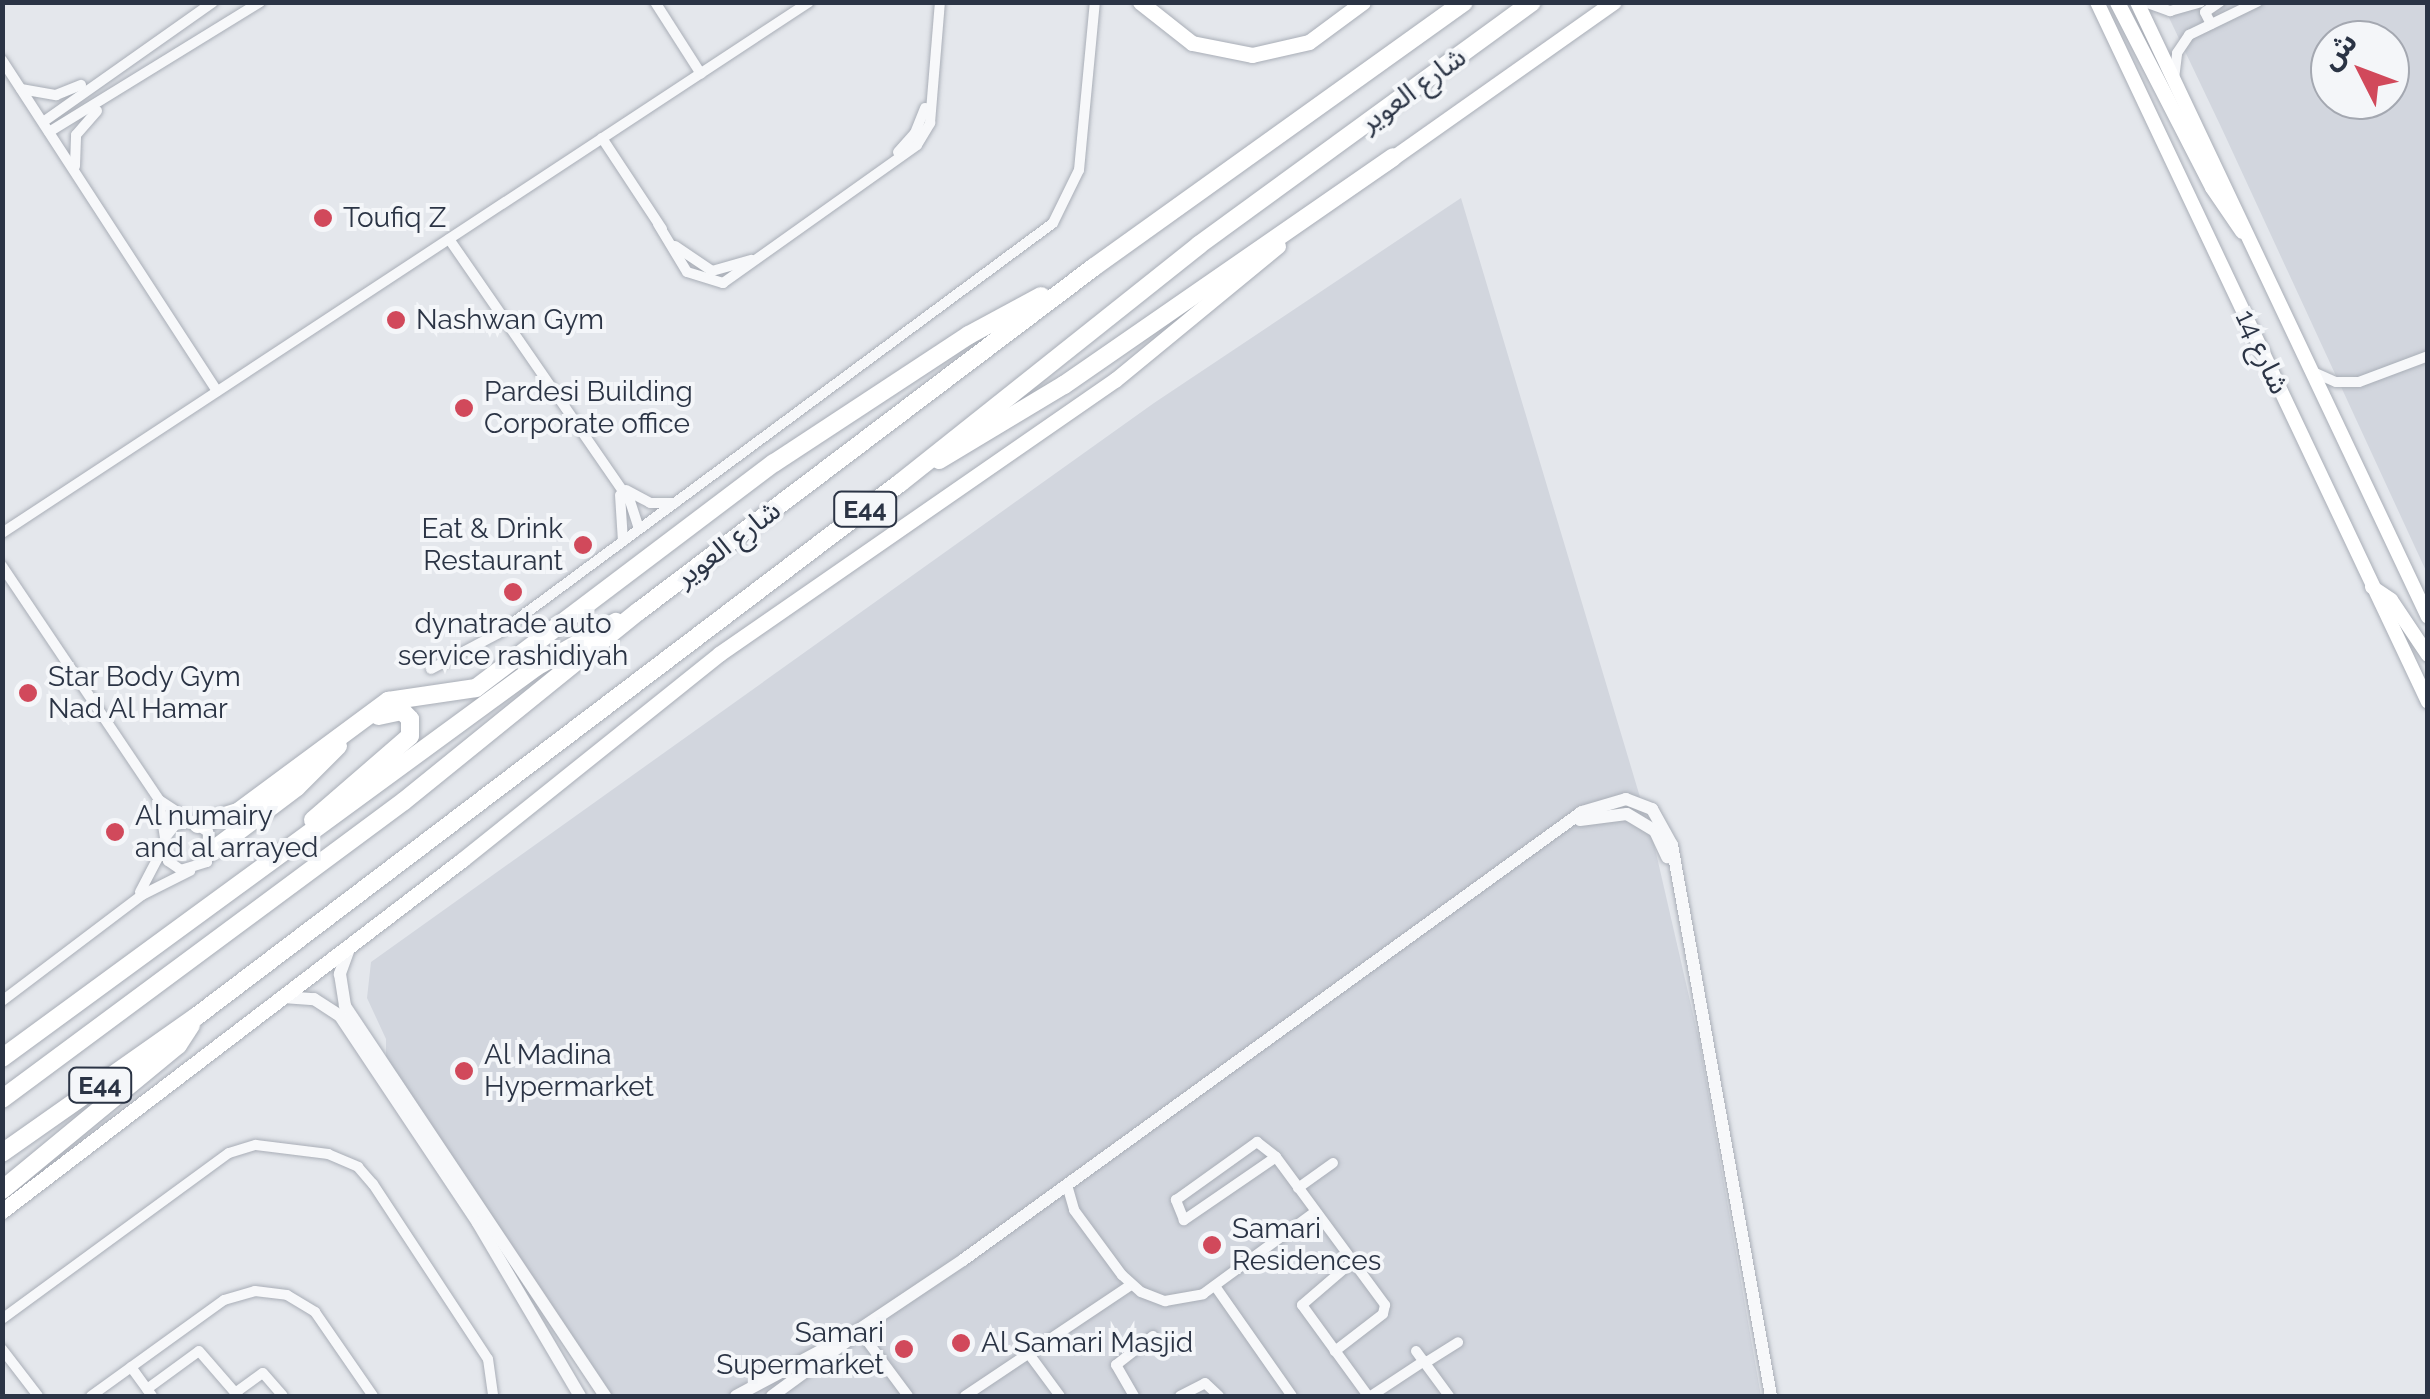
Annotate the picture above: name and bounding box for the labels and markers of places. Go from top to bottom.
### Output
place label: Toufiq Z [343,201,446,235]
marker: Toufiq Z [312,207,334,229]
place label: Nashwan Gym [416,303,604,337]
marker: Nashwan Gym [385,309,407,331]
place label: Pardesi Building Corporate office [484,375,693,441]
marker: Pardesi Building Corporate office [453,397,475,419]
place label: Eat & Drink Restaurant [421,512,563,578]
marker: Eat & Drink Restaurant [572,534,594,556]
marker: dynatrade auto service rashidiyah [502,581,524,603]
place label: dynatrade auto service rashidiyah [398,607,628,673]
place label: Star Body Gym Nad Al Hamar [48,660,242,726]
marker: Star Body Gym Nad Al Hamar [17,682,39,704]
place label: Al numairy and al arrayed [135,799,319,865]
marker: Al numairy and al arrayed [104,821,126,843]
place label: Al Madina Hypermarket [484,1038,654,1104]
marker: Al Madina Hypermarket [453,1060,475,1082]
place label: Samari Residences [1232,1212,1381,1278]
marker: Samari Residences [1201,1234,1223,1256]
place label: Samari Supermarket [716,1316,884,1382]
place label: Al Samari Masjid [981,1326,1194,1360]
marker: Al Samari Masjid [950,1332,972,1354]
marker: Samari Supermarket [893,1338,915,1360]

